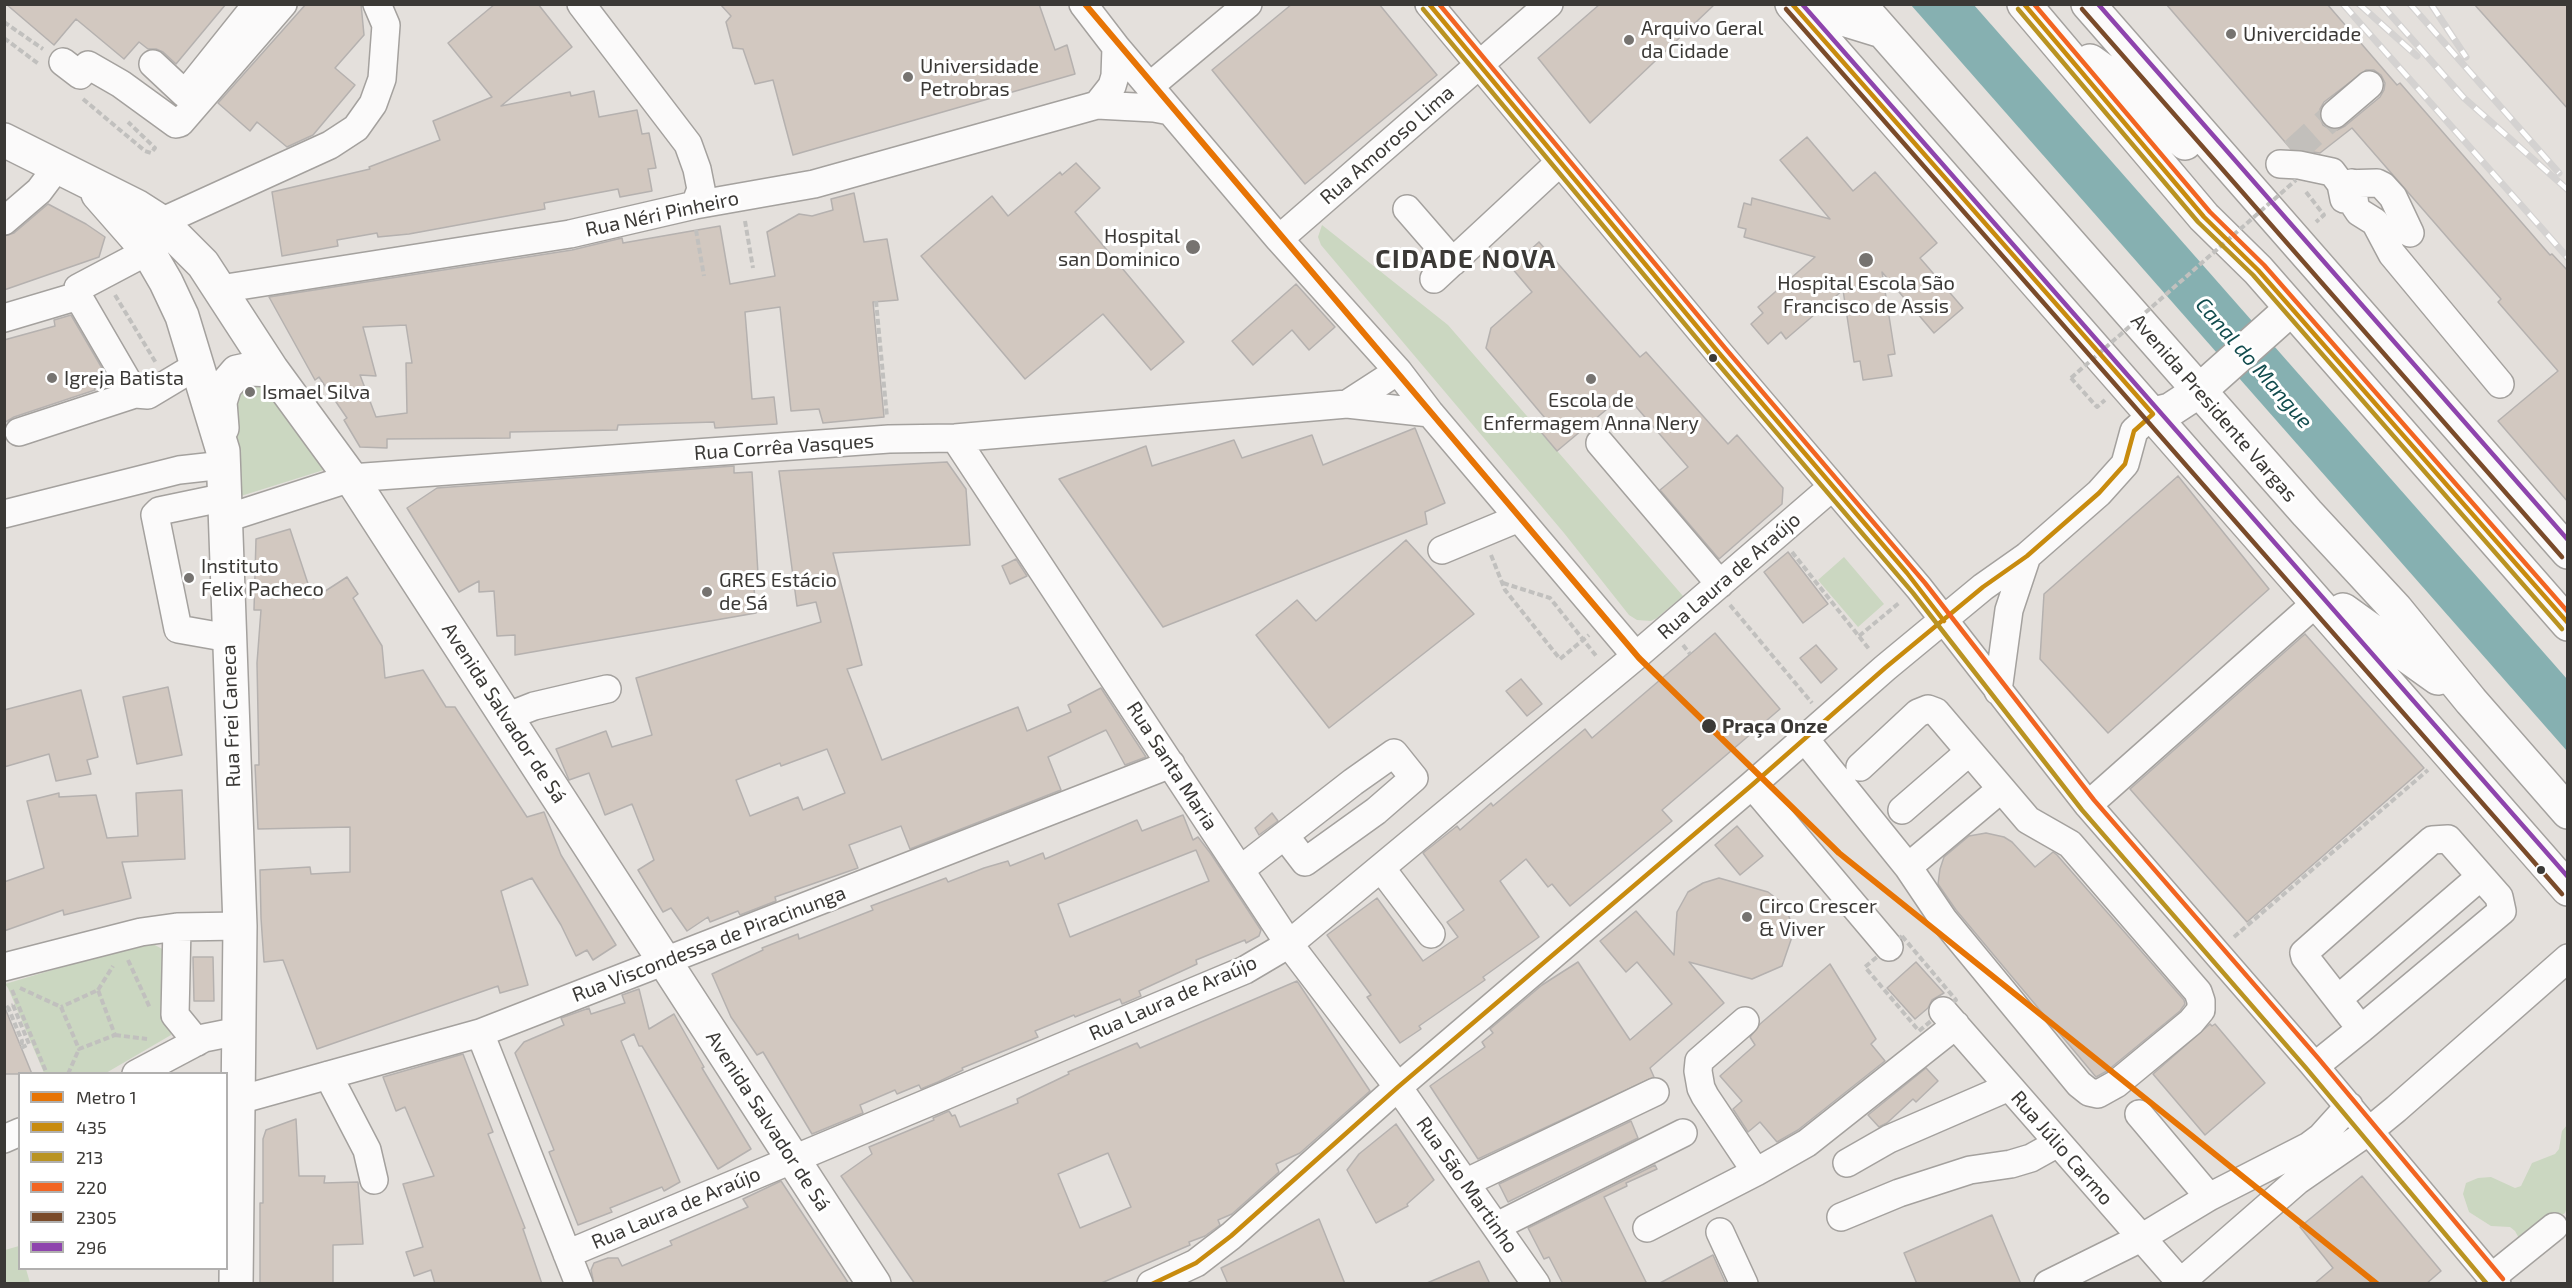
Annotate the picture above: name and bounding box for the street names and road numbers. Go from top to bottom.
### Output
street label: Rua Amoroso Lima [1315,80,1459,210]
street label: Rua Néri Pinheiro [583,186,741,242]
street label: Avenida Presidente Vargas [2126,309,2302,507]
street label: Rua Corrêa Vasques [693,429,875,465]
street label: Rua Laura de Araújo [1653,508,1805,644]
street label: Avenida Salvador de Sá [437,618,571,808]
street label: Rua Frei Caneca [217,644,245,788]
street label: Rua Santa Maria [1121,697,1223,835]
street label: Rua Viscondessa de Piracinunga [569,881,849,1007]
street label: Rua Laura de Araújo [1085,950,1261,1046]
street label: Avenida Salvador de Sá [701,1026,835,1216]
street label: Rua Júlio Carmo [2006,1086,2118,1210]
street label: Rua São Martinho [1411,1112,1523,1258]
street label: Rua Laura de Araújo [588,1162,764,1254]

